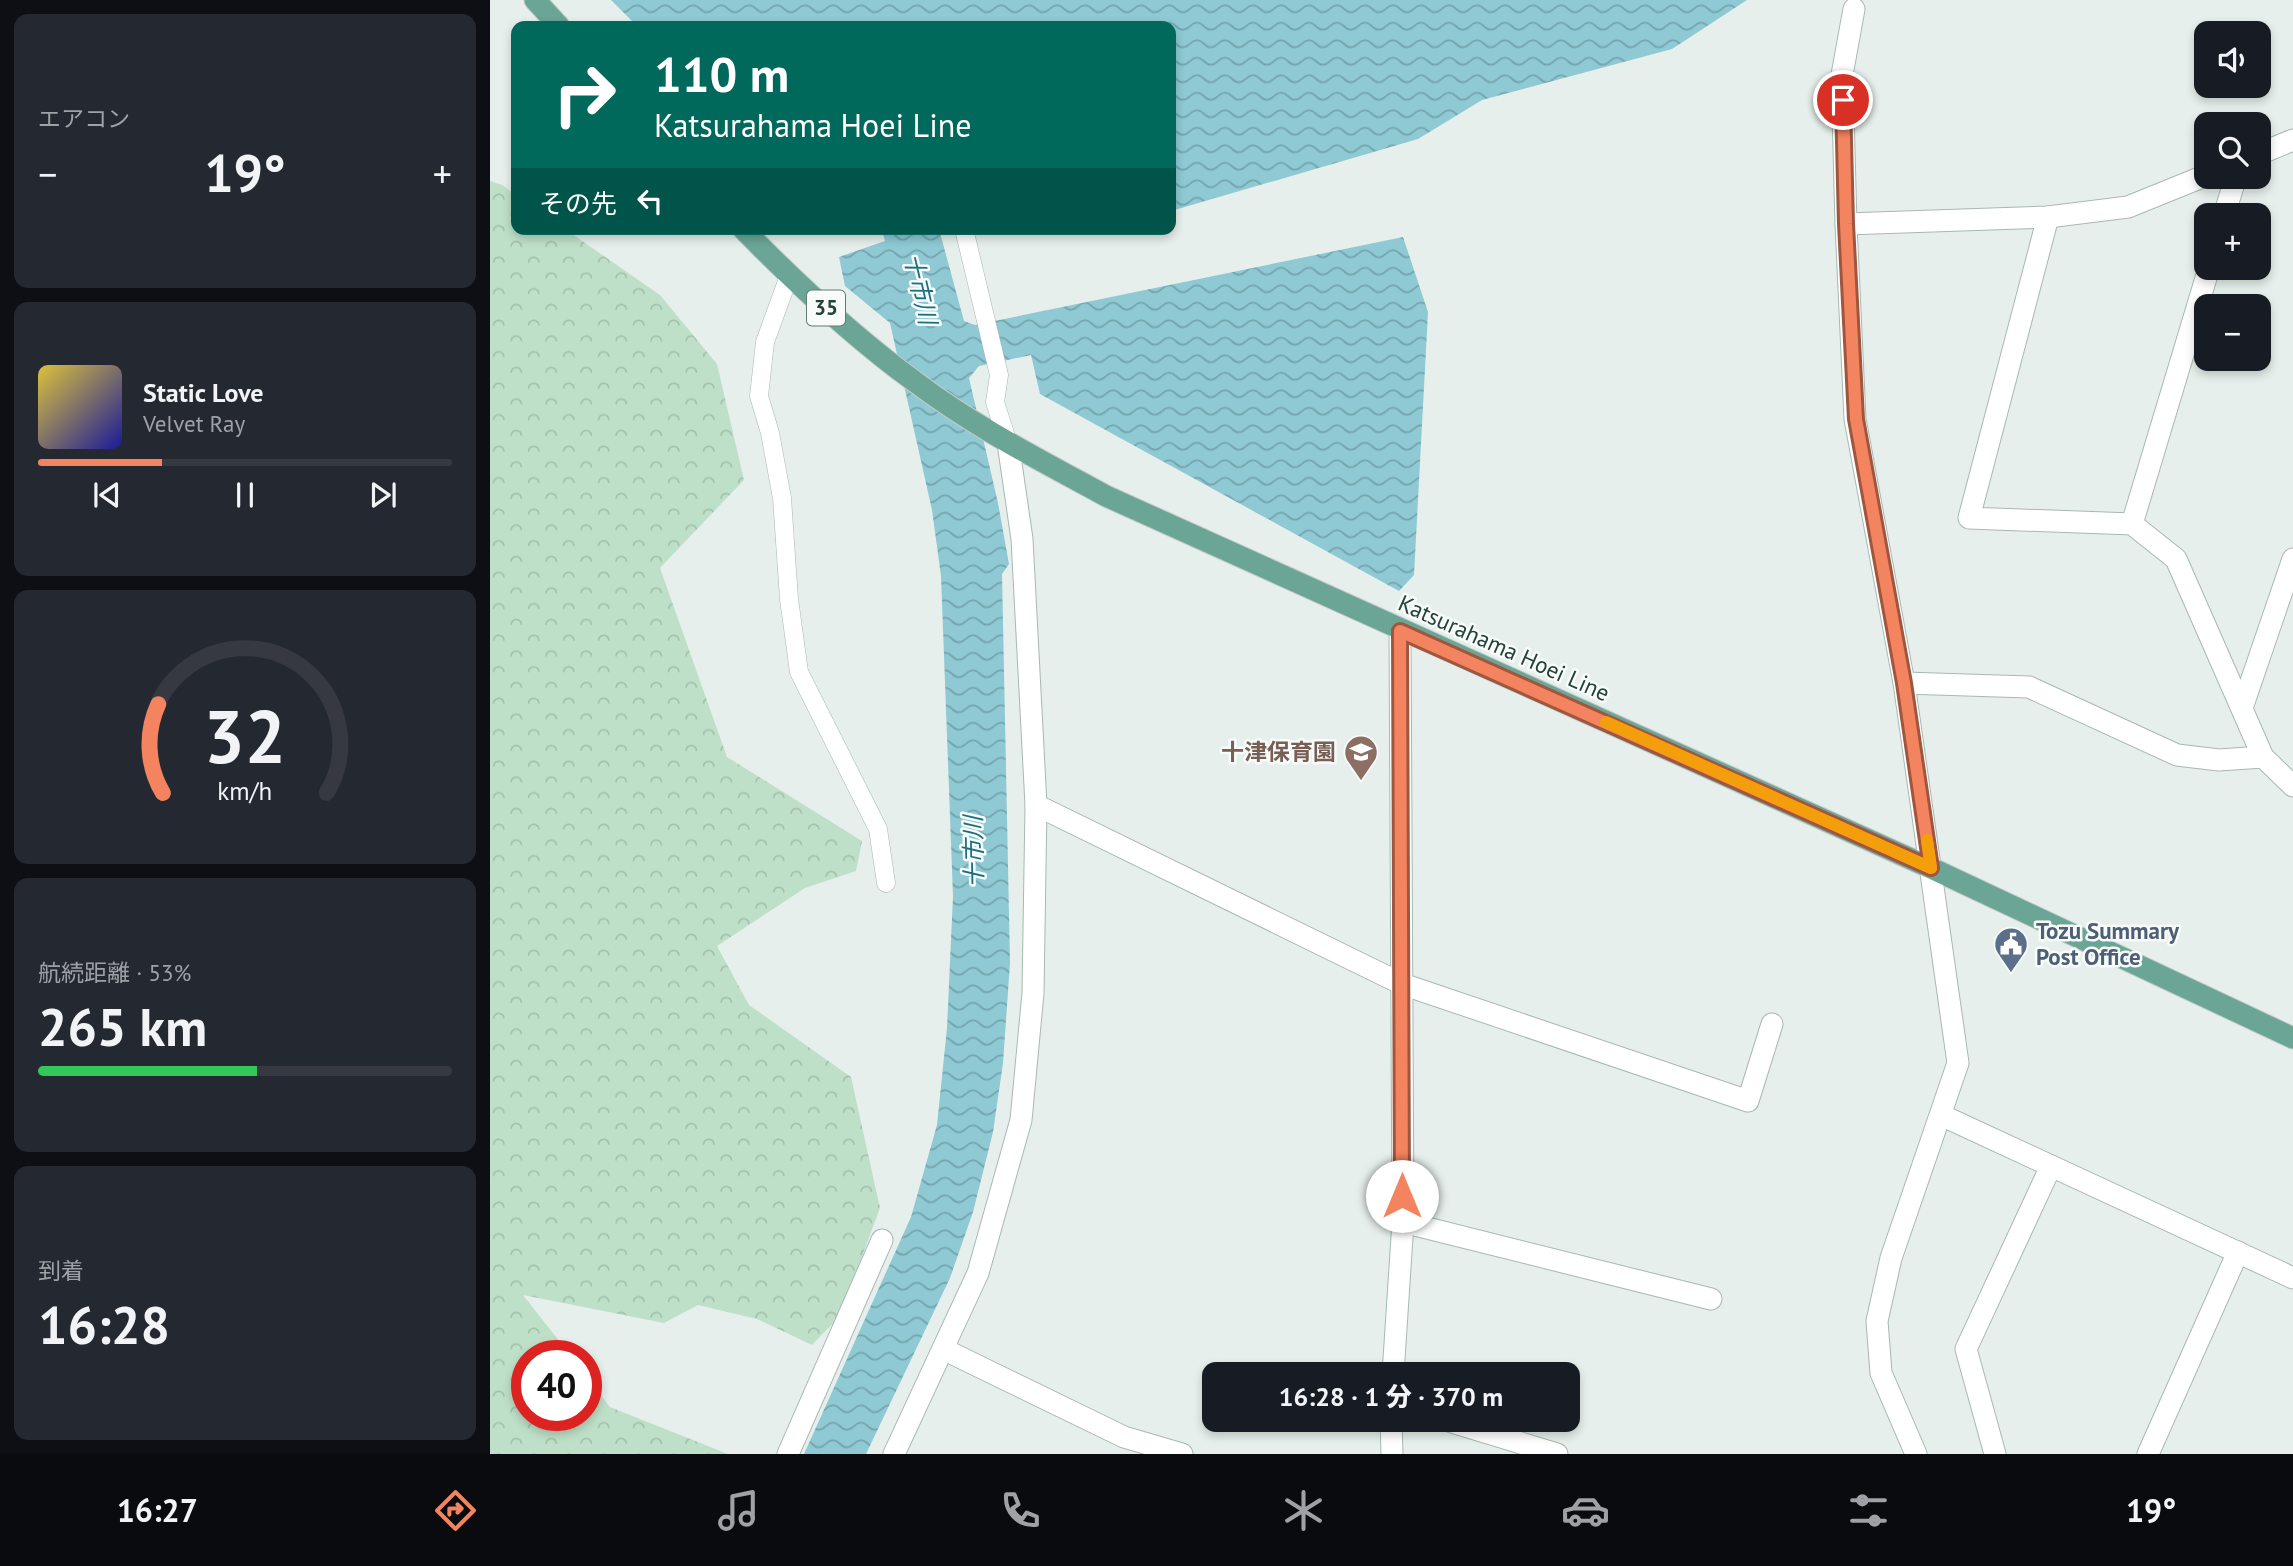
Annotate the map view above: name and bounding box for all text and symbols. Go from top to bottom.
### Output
map controls [2194,21,2271,371]
button: sound [2194,21,2271,98]
text: 110 m [654,42,789,106]
icon: right [539,49,630,140]
pin [1813,70,1873,130]
icon: arrive [1824,81,1862,119]
text: エアコン [38,104,130,133]
text: Katsurahama Hoei Line [654,104,972,146]
button: search [2194,112,2271,189]
text: 19° [204,139,286,206]
text: − [38,149,57,198]
text: + [433,149,452,198]
icon: left [631,182,669,220]
text: その先 [539,187,617,220]
button: + [2194,203,2271,280]
water label: 十市川 [897,250,944,330]
road number: 35 [807,290,845,326]
button: − [2194,294,2271,371]
text: Static Love [143,376,264,409]
text: Velvet Ray [143,409,245,438]
icon: previous [88,476,126,514]
icon: pause [226,476,264,514]
icon: next [364,476,402,514]
street label: Katsurahama Hoei Line [1394,588,1614,707]
text: 32 [204,689,286,783]
school or university icon: 十津保育園 [1342,733,1380,782]
place label: 十津保育園 [1221,737,1336,766]
text: km/h [218,775,272,807]
water label: 十市川 [957,813,990,888]
place label: Tozu Summary Post Office [2036,916,2180,971]
public building icon: Tozu Summary Post Office [1992,925,2030,974]
text: 航続距離 · 53% [38,958,191,987]
text: 265 km [38,993,207,1060]
position arrow [1365,1159,1439,1233]
text: 到着 [38,1256,84,1285]
text: 16:28 [38,1291,170,1358]
speed limit sign: 40 [511,1340,602,1431]
text: 16:28 · 1 分 · 370 m [1279,1380,1503,1413]
icon: directions [431,1486,480,1535]
icon: music [714,1486,763,1535]
icon: phone [996,1486,1045,1535]
icon: climate [1279,1486,1328,1535]
icon: car [1561,1486,1610,1535]
icon: filters [1844,1486,1893,1535]
text: 16:27 [117,1489,198,1531]
text: 19° [2126,1489,2176,1531]

